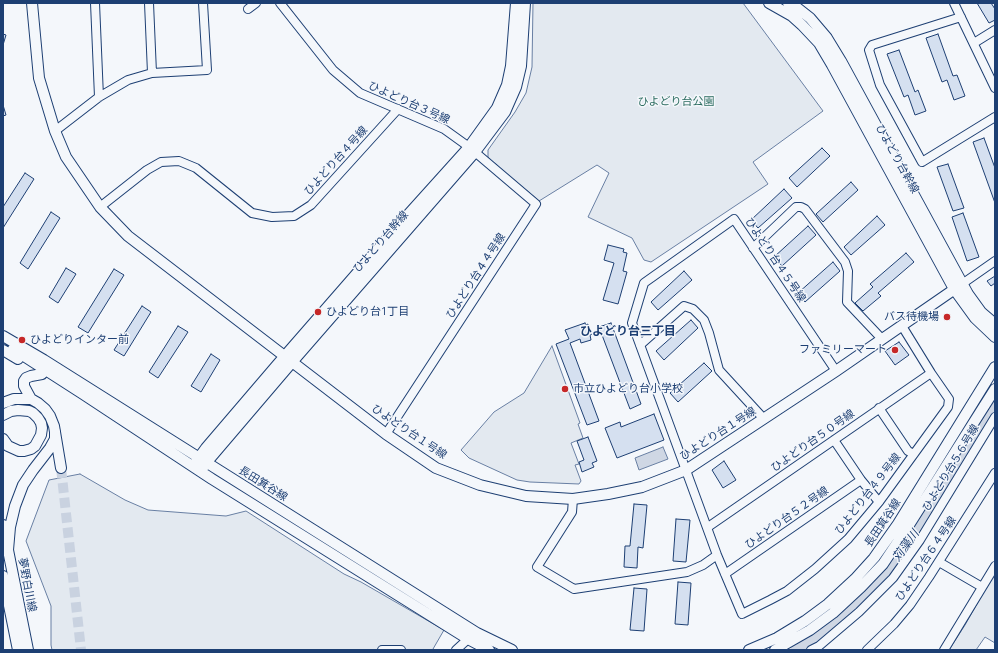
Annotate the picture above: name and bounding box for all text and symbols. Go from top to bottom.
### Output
street label: ひよどり台３号線 [366,79,452,127]
park label: ひよどり台公園 [638,95,714,109]
street label: ひよどり台幹線 [873,122,921,196]
street label: ひよどり台４号線 [302,124,370,198]
street label: ひよどり台幹線 [351,209,411,275]
street label: ひよどり台４５号線 [742,215,808,305]
street label: ひよどり台４４号線 [444,231,508,321]
place label: ひよどり台1丁目 [326,305,409,319]
marker: ひよどり台1丁目 [313,307,323,317]
place label: バス待機場 [884,310,939,324]
marker: バス待機場 [942,312,952,322]
district label: ひよどり台三丁目 [580,325,676,339]
place label: ひよどりインター前 [30,333,129,347]
marker: ひよどりインター前 [17,335,27,345]
place label: ファミリーマート [799,343,887,357]
marker: ファミリーマート [890,345,900,355]
place label: 市立ひよどり台小学校 [573,382,683,396]
marker: 市立ひよどり台小学校 [560,384,570,394]
street label: ひよどり台１号線 [369,402,449,462]
street label: ひよどり台１号線 [678,405,758,463]
street label: ひよどり台５０号線 [769,407,857,475]
street label: ひよどり台５６号線 [920,422,982,514]
street label: ひよどり台４９号線 [832,451,904,537]
street label: 長田箕谷線 [236,464,290,504]
street label: ひよどり台５２号線 [743,484,831,552]
street label: 長田箕谷線 [862,497,904,549]
street label: ひよどり台６４号線 [893,514,959,604]
water label: 苅藻川 [890,527,922,565]
street label: 夢野白川線 [15,557,39,613]

